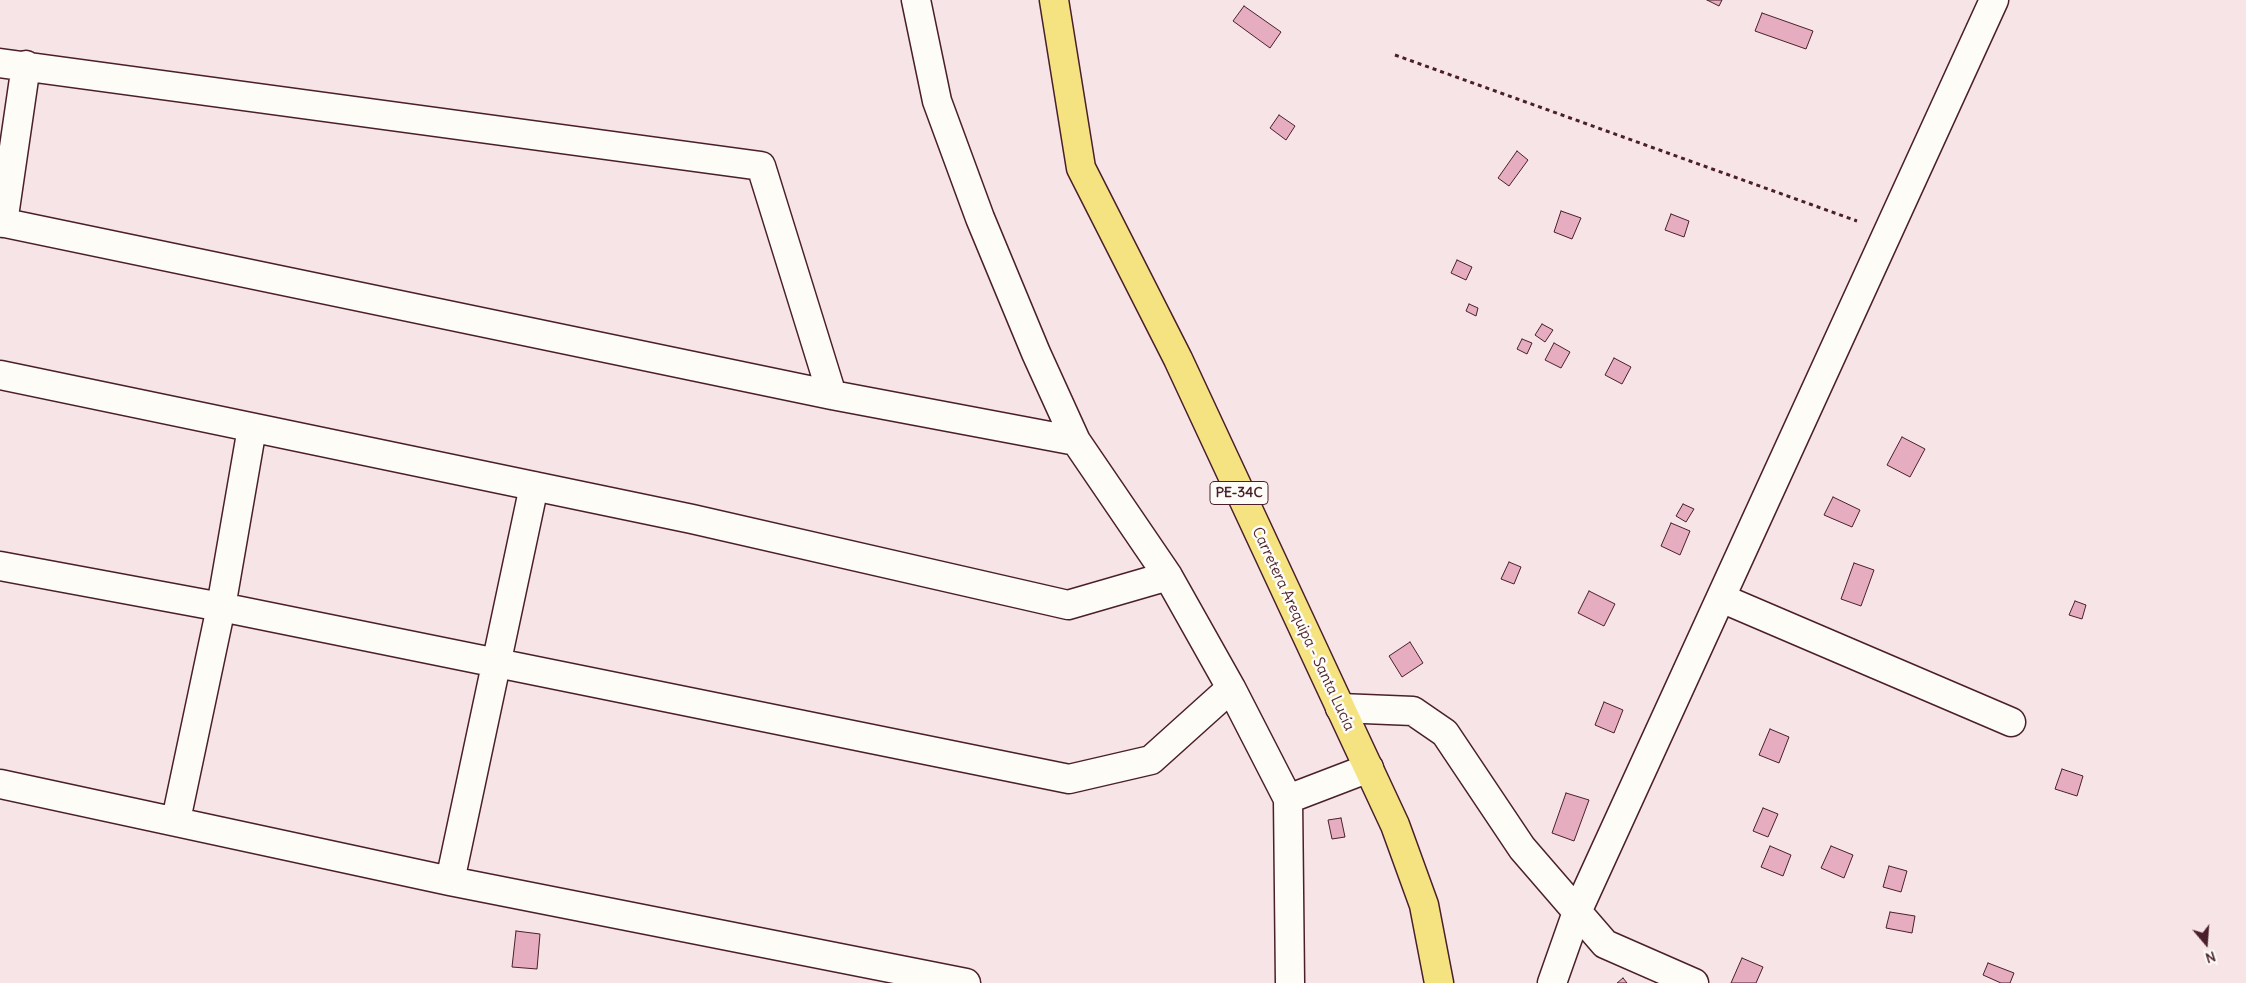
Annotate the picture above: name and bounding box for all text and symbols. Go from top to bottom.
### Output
road number: PE-34C [1210,482,1268,504]
street label: Carretera Arequipa - Santa Lucía [1248,524,1358,734]
north arrow [2181,918,2231,968]
text: N [2203,947,2218,967]

